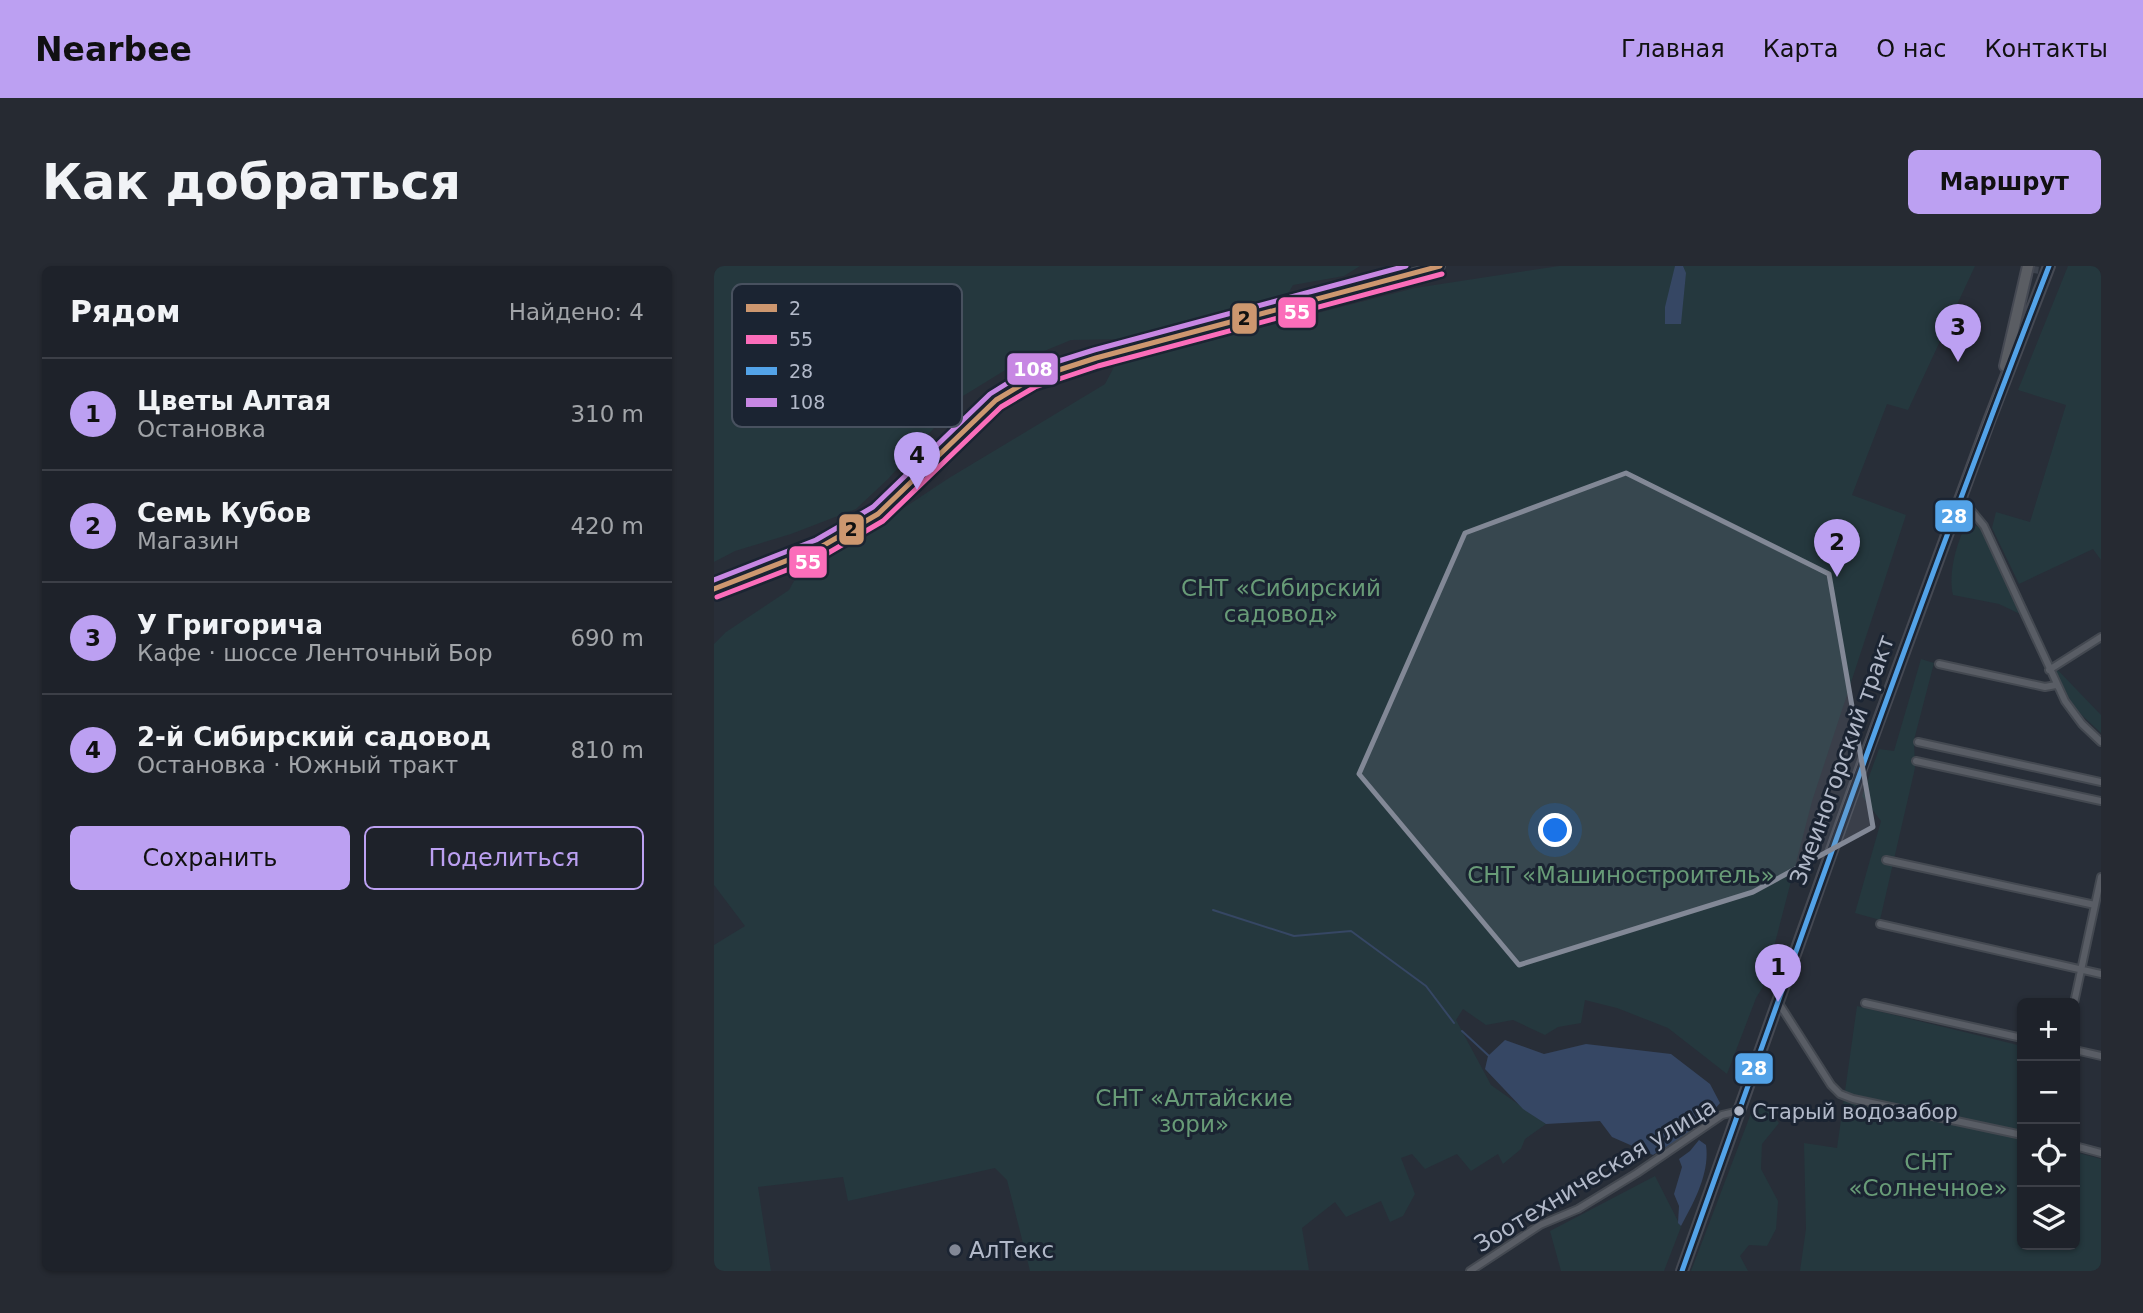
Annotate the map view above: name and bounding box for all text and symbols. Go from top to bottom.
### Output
text: Nearbee [35,30,192,69]
text: Главная [1621,35,1725,63]
text: Карта [1763,35,1838,63]
text: О нас [1876,35,1946,63]
text: Контакты [1984,35,2108,63]
button: Маршрут [1908,150,2101,214]
text: Как добраться [42,154,461,211]
legend [732,284,962,427]
text: Рядом [70,294,181,329]
line badge: 55 [1277,296,1317,329]
text: 2 [789,297,801,319]
text: Найдено: 4 [509,299,644,325]
text: 55 [1284,301,1310,323]
line badge: 2 [1231,302,1258,335]
pin: 3 [1935,304,1981,362]
text: 2 [1237,307,1251,329]
text: 55 [789,328,813,350]
line badge: 108 [1006,352,1059,386]
text: 108 [1013,358,1053,380]
text: 28 [789,360,813,382]
text: Цветы Алтая [137,386,331,416]
text: 108 [789,391,825,413]
text: 1 [85,401,101,427]
text: 310 m [570,401,644,427]
text: Остановка [137,416,266,442]
pin: 4 [894,432,940,490]
text: Семь Кубов [137,498,311,528]
line badge: 28 [1934,499,1974,533]
text: 28 [1941,505,1967,527]
text: 2 [85,513,101,539]
text: 420 m [570,513,644,539]
line badge: 2 [838,513,865,546]
text: 2 [844,518,858,540]
pin: 2 [1814,519,1860,577]
text: Магазин [137,528,239,554]
line badge: 55 [788,545,828,579]
text: 55 [795,551,821,573]
park label: СНТ «Сибирский садовод» [1181,575,1381,627]
text: У Григорича [137,610,323,640]
text: 3 [85,625,101,651]
text: 690 m [570,625,644,651]
street label: Змеиногорский тракт [1785,631,1899,889]
text: Кафе · шоссе Ленточный Бор [137,640,493,666]
text: 2-й Сибирский садовод [137,722,491,752]
text: 4 [85,737,101,763]
text: 810 m [570,737,644,763]
text: Остановка · Южный тракт [137,752,458,778]
your location [1538,813,1572,847]
button: Сохранить [70,826,350,890]
button: Поделиться [364,826,644,890]
park label: СНТ «Машиностроитель» [1467,862,1775,888]
pin: 1 [1755,944,1801,1002]
map controls [2017,998,2080,1250]
button: + [2017,998,2080,1061]
line badge: 28 [1734,1052,1774,1085]
text: 28 [1741,1057,1767,1079]
button: − [2017,1061,2080,1124]
park label: СНТ «Алтайские зори» [1095,1085,1293,1137]
street label: Зоотехническая улица [1470,1093,1720,1257]
place label: Старый водозабор [1752,1100,1958,1124]
marker: Старый водозабор [1732,1104,1746,1118]
button: locate [2017,1124,2080,1187]
park label: СНТ «Солнечное» [1848,1149,2008,1201]
button: layers [2017,1187,2080,1250]
place label: АлТекс [969,1237,1054,1263]
marker: АлТекс [947,1242,963,1258]

